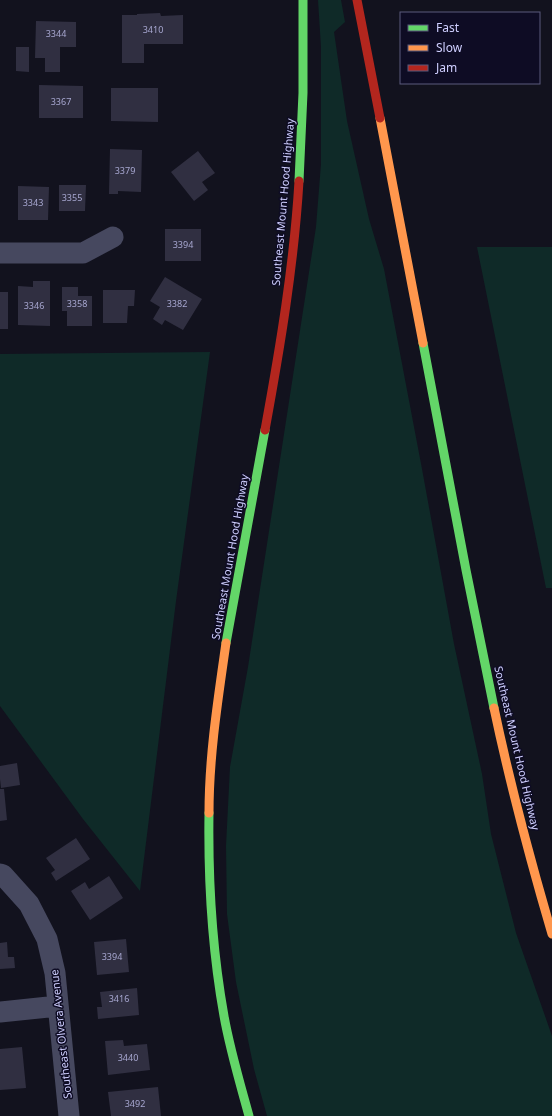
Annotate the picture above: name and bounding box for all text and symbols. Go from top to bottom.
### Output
legend [400,12,540,84]
text: Fast [436,19,460,36]
house number: 3410 [143,23,163,36]
house number: 3344 [46,27,66,40]
text: Slow [436,39,463,56]
text: Jam [435,59,457,76]
house number: 3367 [51,95,71,108]
street label: Southeast Mount Hood Highway [268,117,297,286]
house number: 3379 [115,164,135,177]
house number: 3355 [62,191,82,204]
house number: 3343 [23,196,43,209]
house number: 3394 [173,238,193,251]
house number: 3358 [67,297,87,310]
house number: 3382 [167,297,187,310]
house number: 3346 [24,299,44,312]
street label: Southeast Mount Hood Highway [208,473,252,641]
street label: Southeast Mount Hood Highway [491,664,544,832]
house number: 3394 [102,950,122,963]
street label: Southeast Olvera Avenue [46,969,75,1099]
house number: 3416 [109,992,129,1005]
house number: 3440 [118,1051,138,1064]
house number: 3492 [125,1097,145,1110]

